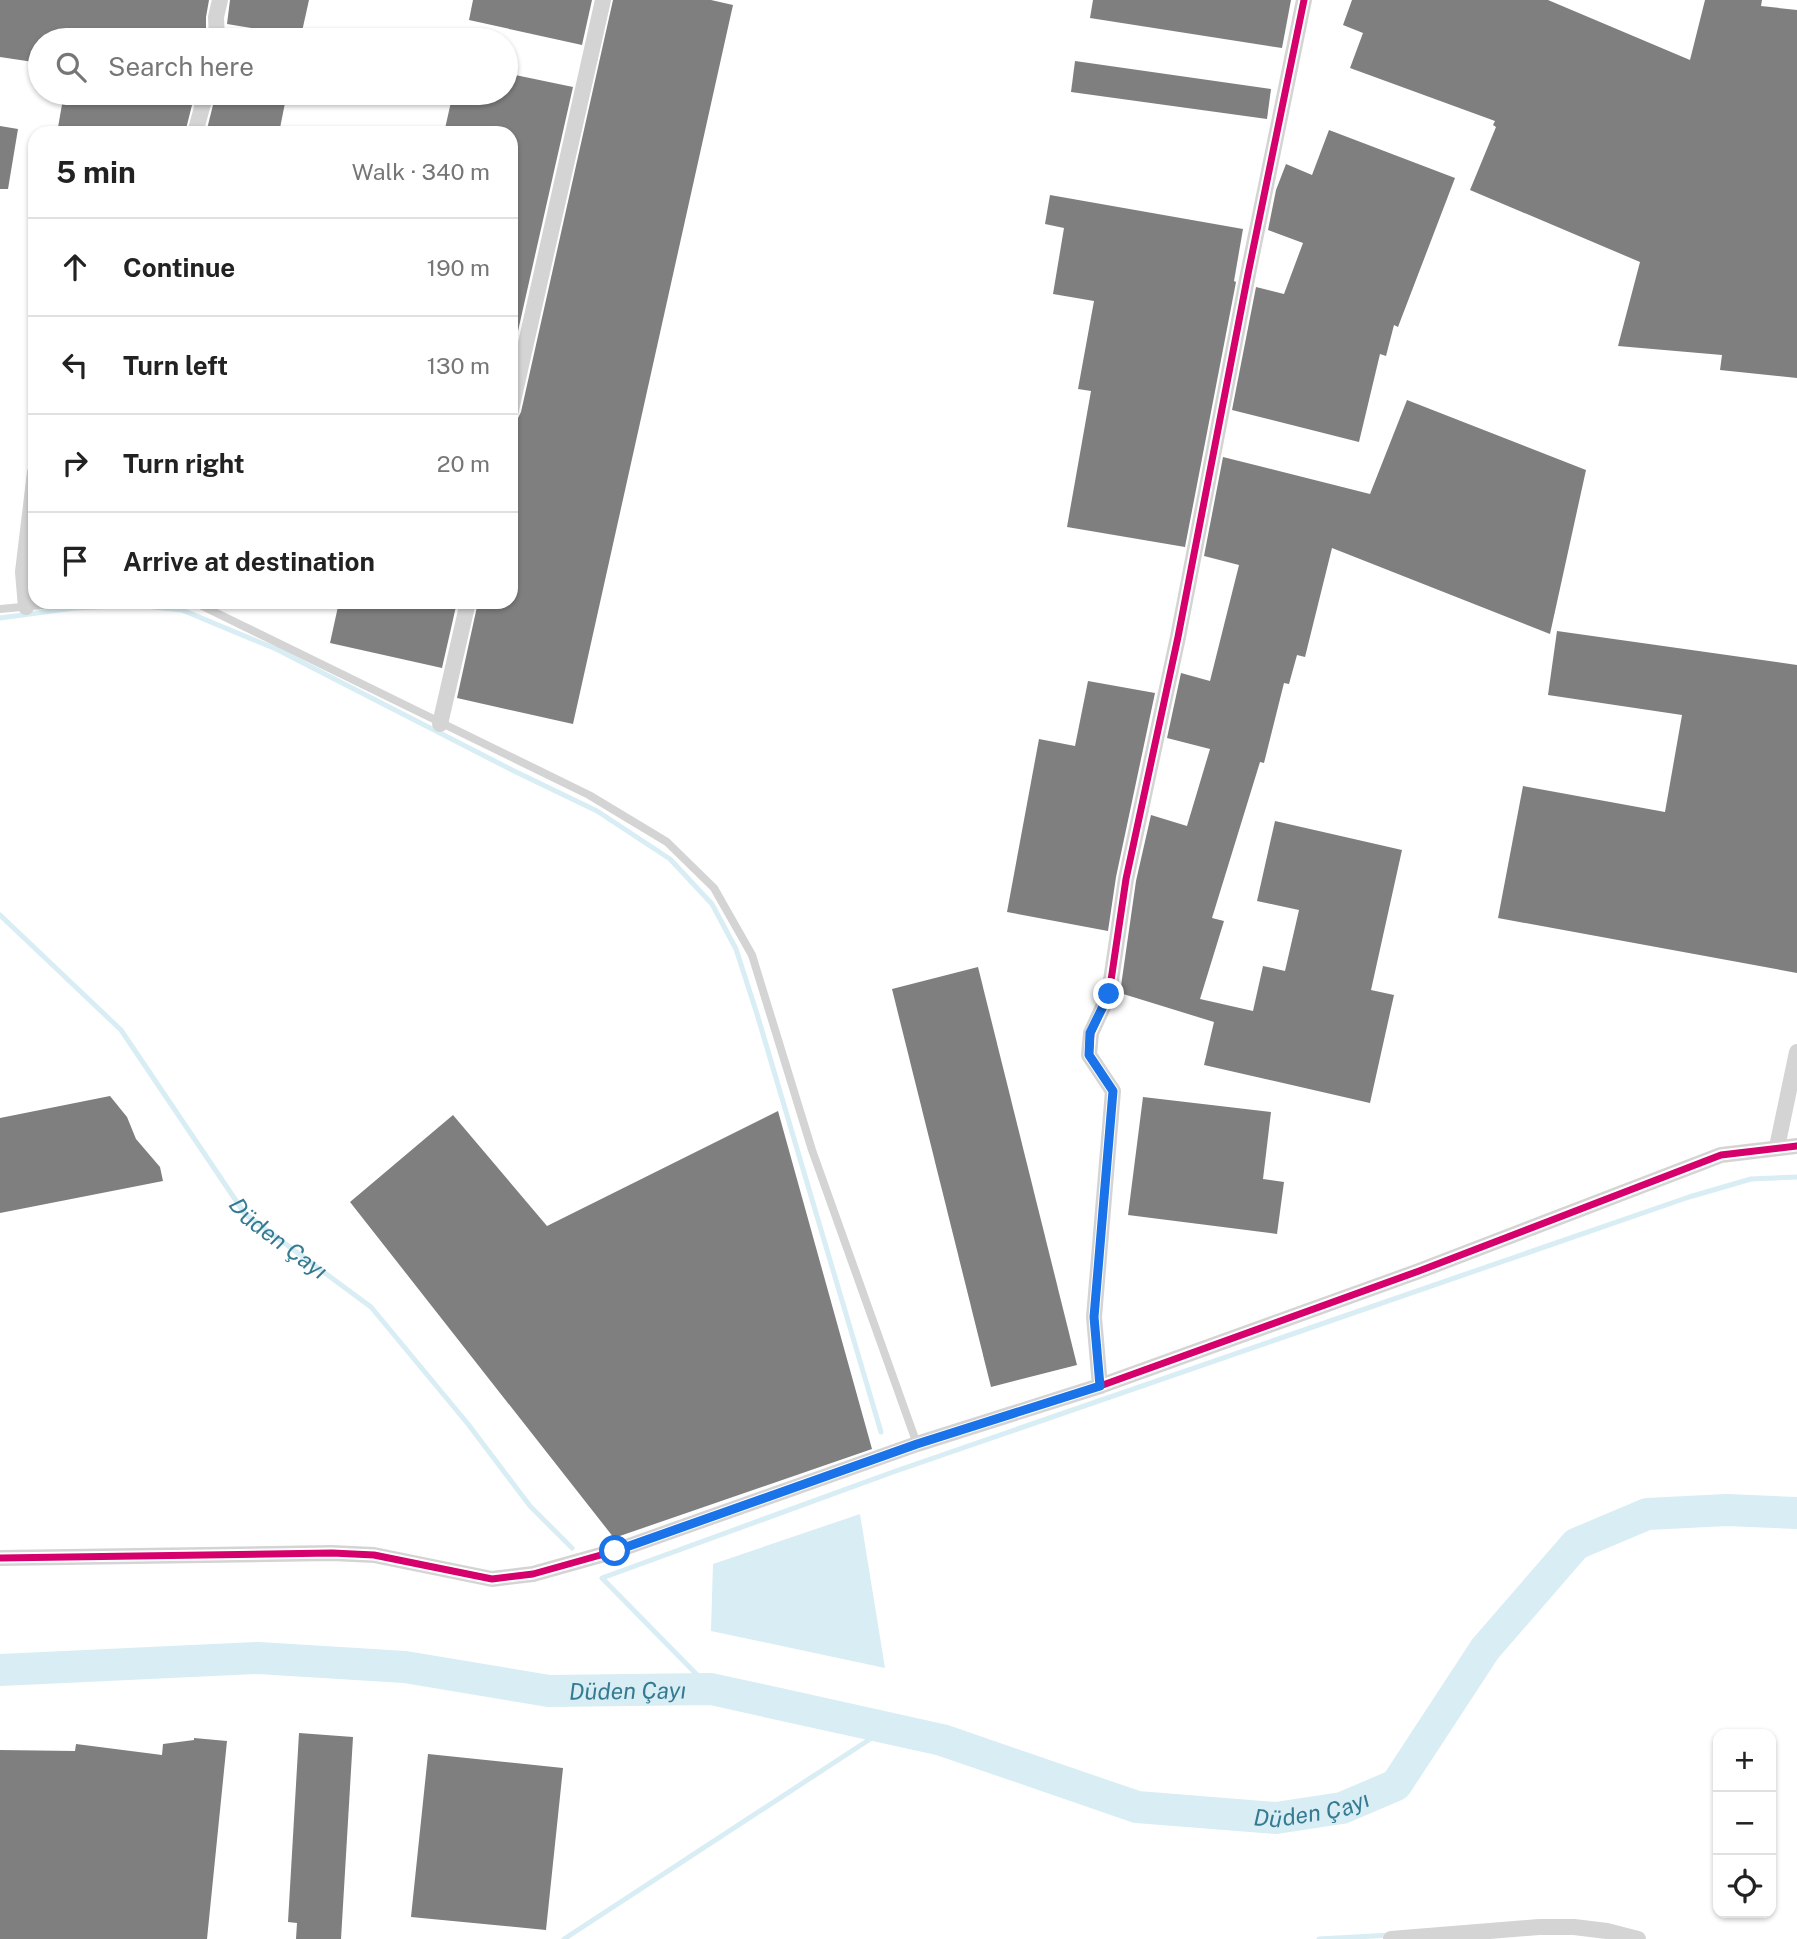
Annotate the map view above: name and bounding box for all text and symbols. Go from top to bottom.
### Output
search box [28,28,518,105]
icon: search [52,48,90,86]
text: Search here [108,51,254,82]
text: 5 min [56,154,136,190]
text: Walk · 340 m [352,158,490,185]
icon: ahead [56,248,94,286]
text: Continue [123,252,235,283]
text: 190 m [427,254,490,281]
icon: left [56,346,94,384]
text: Turn left [123,350,228,381]
text: 130 m [427,352,490,379]
icon: right [56,444,94,482]
text: Turn right [123,448,245,479]
text: 20 m [437,450,490,477]
icon: arrive [56,542,94,580]
text: Arrive at destination [123,546,375,577]
route end [1093,978,1124,1009]
water label: Düden Çayı [224,1192,333,1284]
route start [599,1535,630,1566]
water label: Düden Çayı [569,1676,686,1704]
map controls [1713,1729,1776,1918]
button: + [1713,1729,1776,1792]
water label: Düden Çayı [1253,1785,1373,1832]
button: − [1713,1792,1776,1855]
button: locate [1713,1855,1776,1918]

